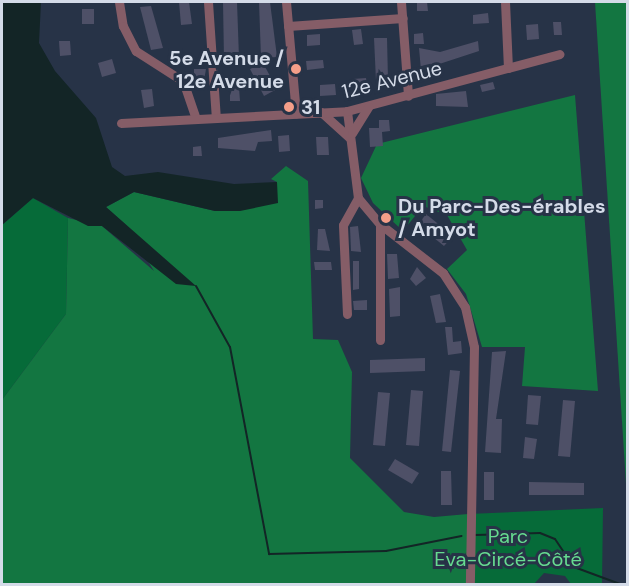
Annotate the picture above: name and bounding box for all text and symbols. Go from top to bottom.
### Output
place label: 5e Avenue / 12e Avenue [169,46,284,93]
street label: 12e Avenue [340,56,444,104]
marker: 5e Avenue / 12e Avenue [289,62,303,76]
place label: 31 [301,95,320,119]
marker: 31 [282,100,296,114]
place label: Du Parc-Des-érables / Amyot [398,195,606,242]
marker: Du Parc-Des-érables / Amyot [379,211,393,225]
park label: Parc Eva-Circé-Côté [434,525,582,572]

